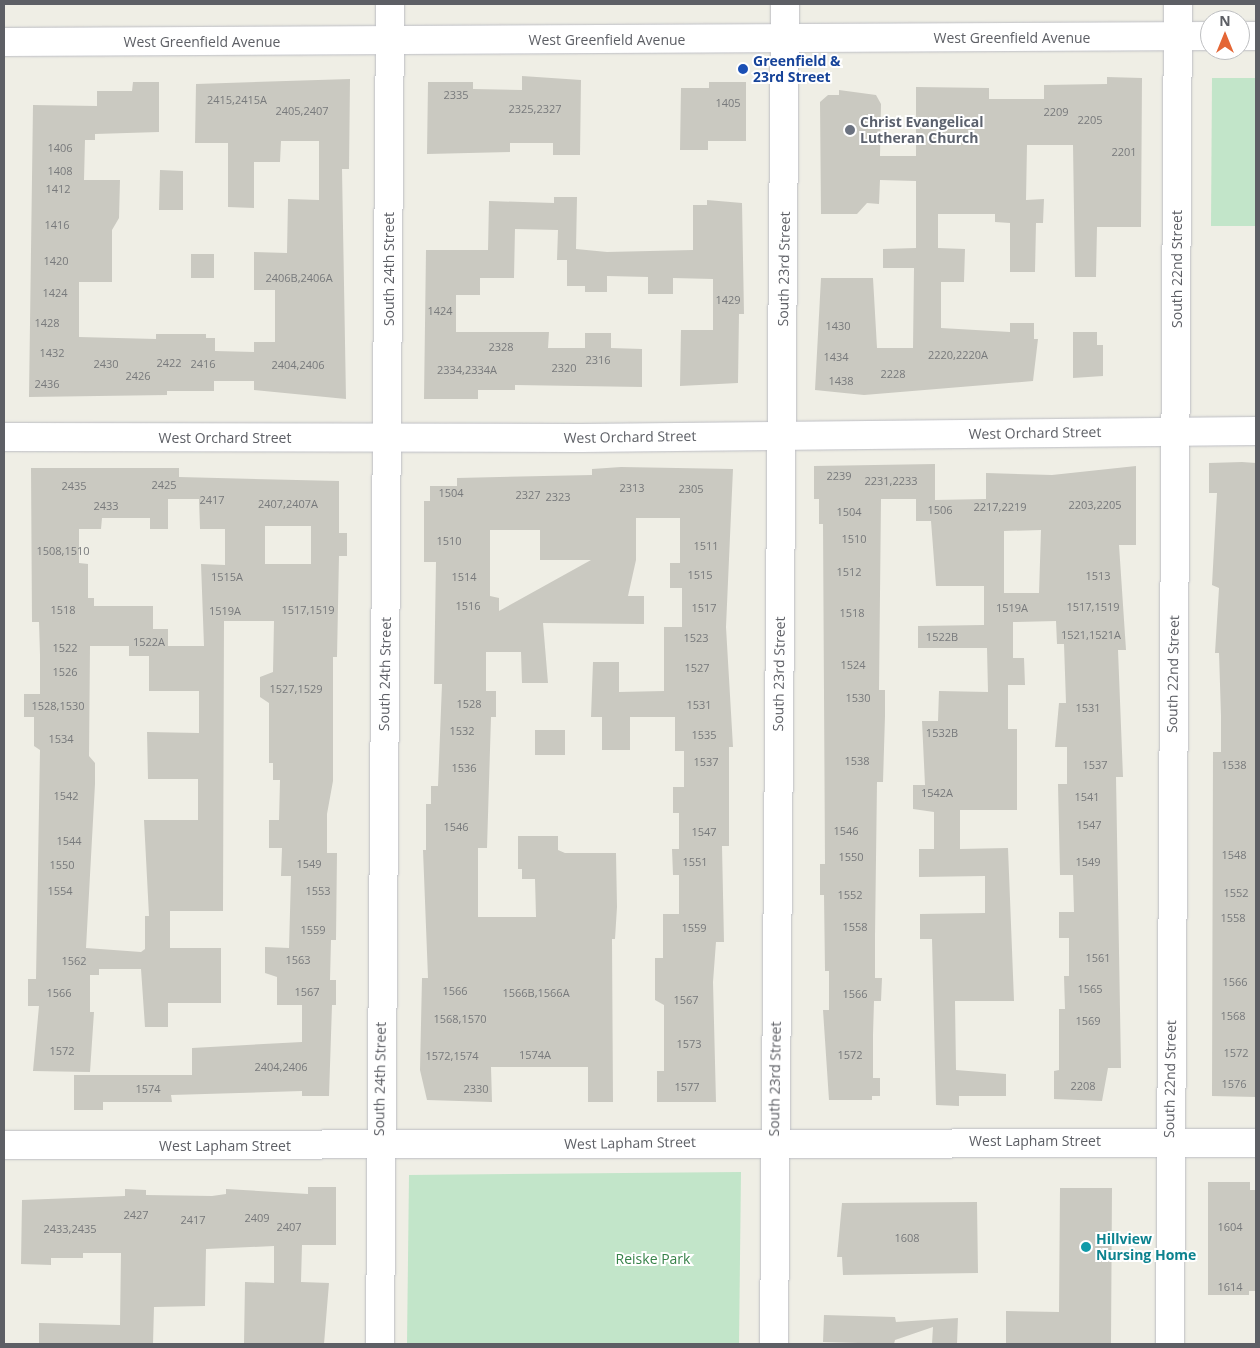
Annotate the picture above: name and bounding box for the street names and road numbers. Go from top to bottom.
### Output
street label: West Greenfield Avenue [934,30,1090,46]
street label: West Greenfield Avenue [529,32,685,48]
street label: West Greenfield Avenue [124,34,280,50]
street label: South 22nd Street [1169,210,1185,328]
street label: South 23rd Street [775,211,793,327]
street label: South 24th Street [381,212,397,326]
street label: West Orchard Street [968,423,1102,443]
street label: West Orchard Street [563,427,697,447]
street label: West Orchard Street [159,430,291,446]
street label: South 22nd Street [1164,615,1182,733]
street label: South 23rd Street [770,616,788,732]
street label: South 24th Street [376,617,394,731]
street label: South 22nd Street [1161,1020,1179,1138]
street label: South 23rd Street [766,1021,784,1137]
street label: South 24th Street [371,1022,389,1136]
street label: West Lapham Street [564,1133,696,1153]
street label: West Lapham Street [969,1133,1101,1149]
street label: West Lapham Street [159,1138,291,1154]

